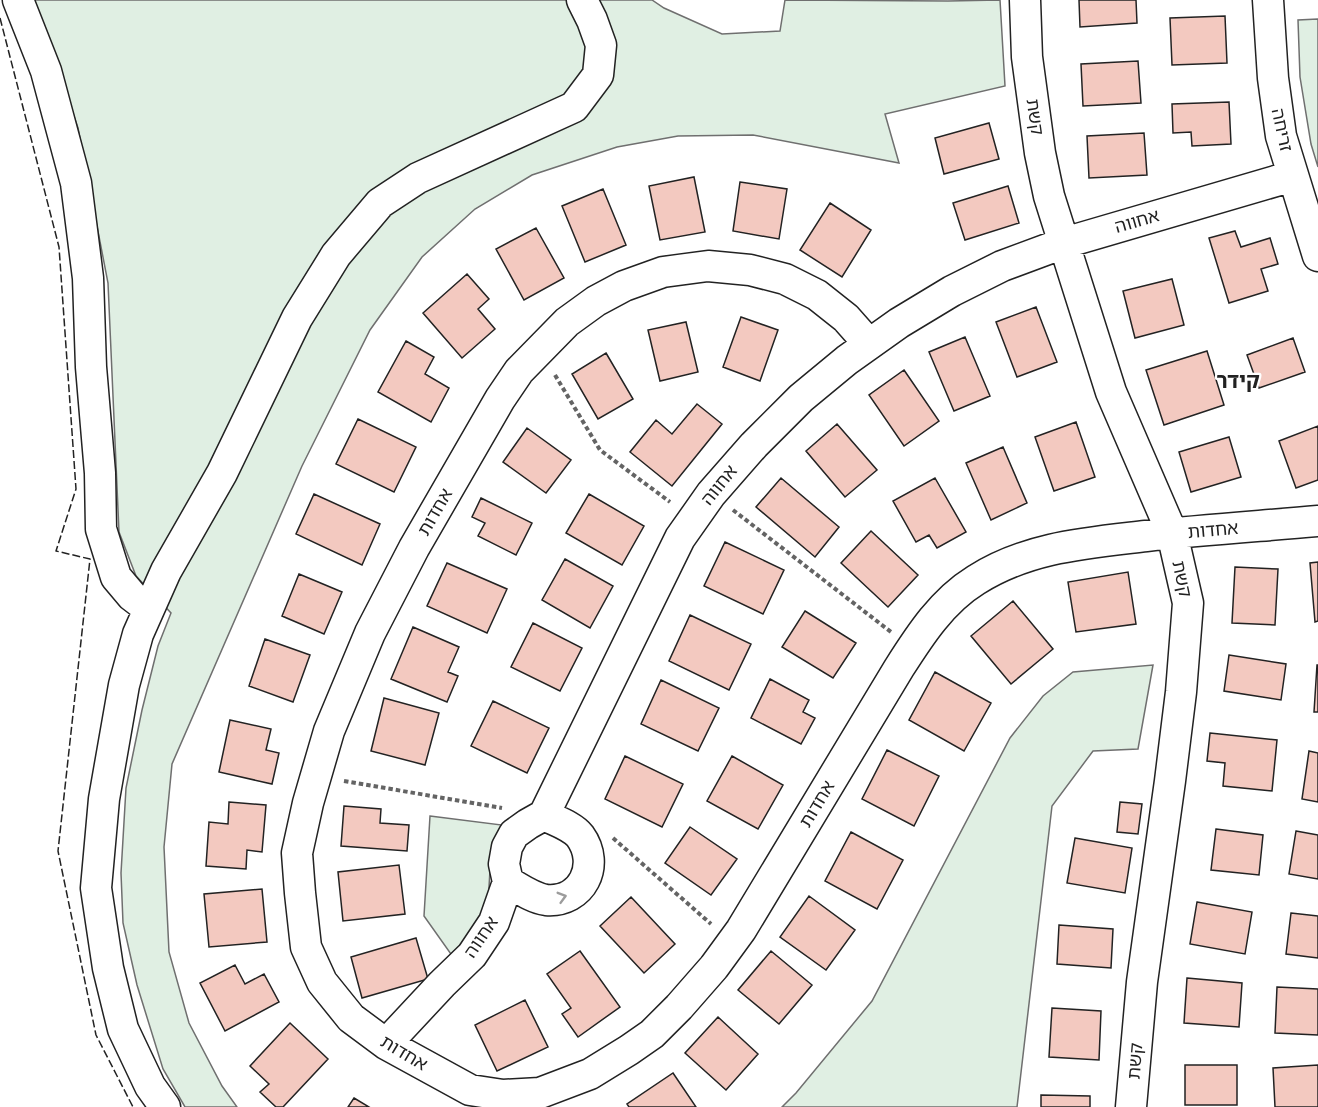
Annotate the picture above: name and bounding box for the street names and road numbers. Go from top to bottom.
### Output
street label: קשת [1023,97,1048,137]
street label: זריחה [1268,106,1297,154]
street label: אחווה [1112,204,1162,237]
street label: אחווה [696,460,741,509]
street label: אחדות [413,485,456,539]
street label: אחדות [1187,517,1239,542]
street label: קשת [1168,559,1197,599]
street label: אחדות [794,777,839,831]
street label: אחווה [459,912,502,961]
street label: אחדות [377,1030,431,1075]
street label: קשת [1122,1042,1147,1080]

